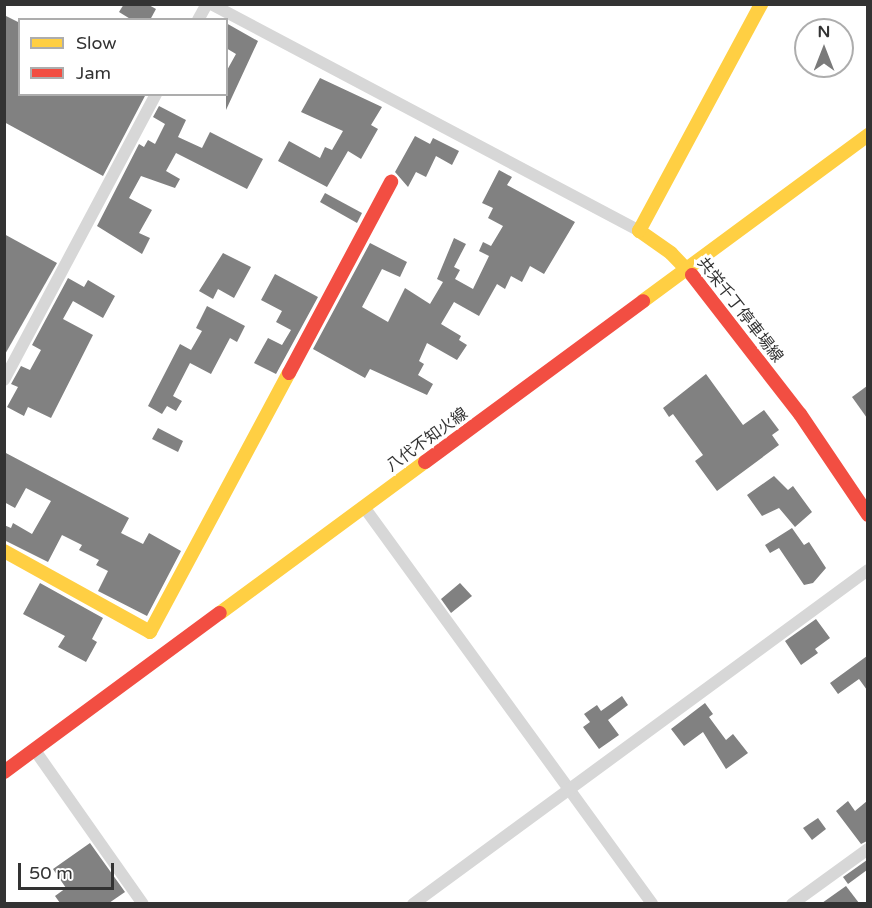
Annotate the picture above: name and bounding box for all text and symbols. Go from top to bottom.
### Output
legend [18,18,228,96]
north arrow [794,18,854,78]
text: N [818,22,830,42]
text: Slow [76,32,117,54]
text: Jam [76,62,111,84]
street label: 共栄千丁停車場線 [693,254,787,366]
street label: 八代不知火線 [383,404,471,476]
scale bar [21,851,117,889]
text: 50 m [29,862,73,884]

